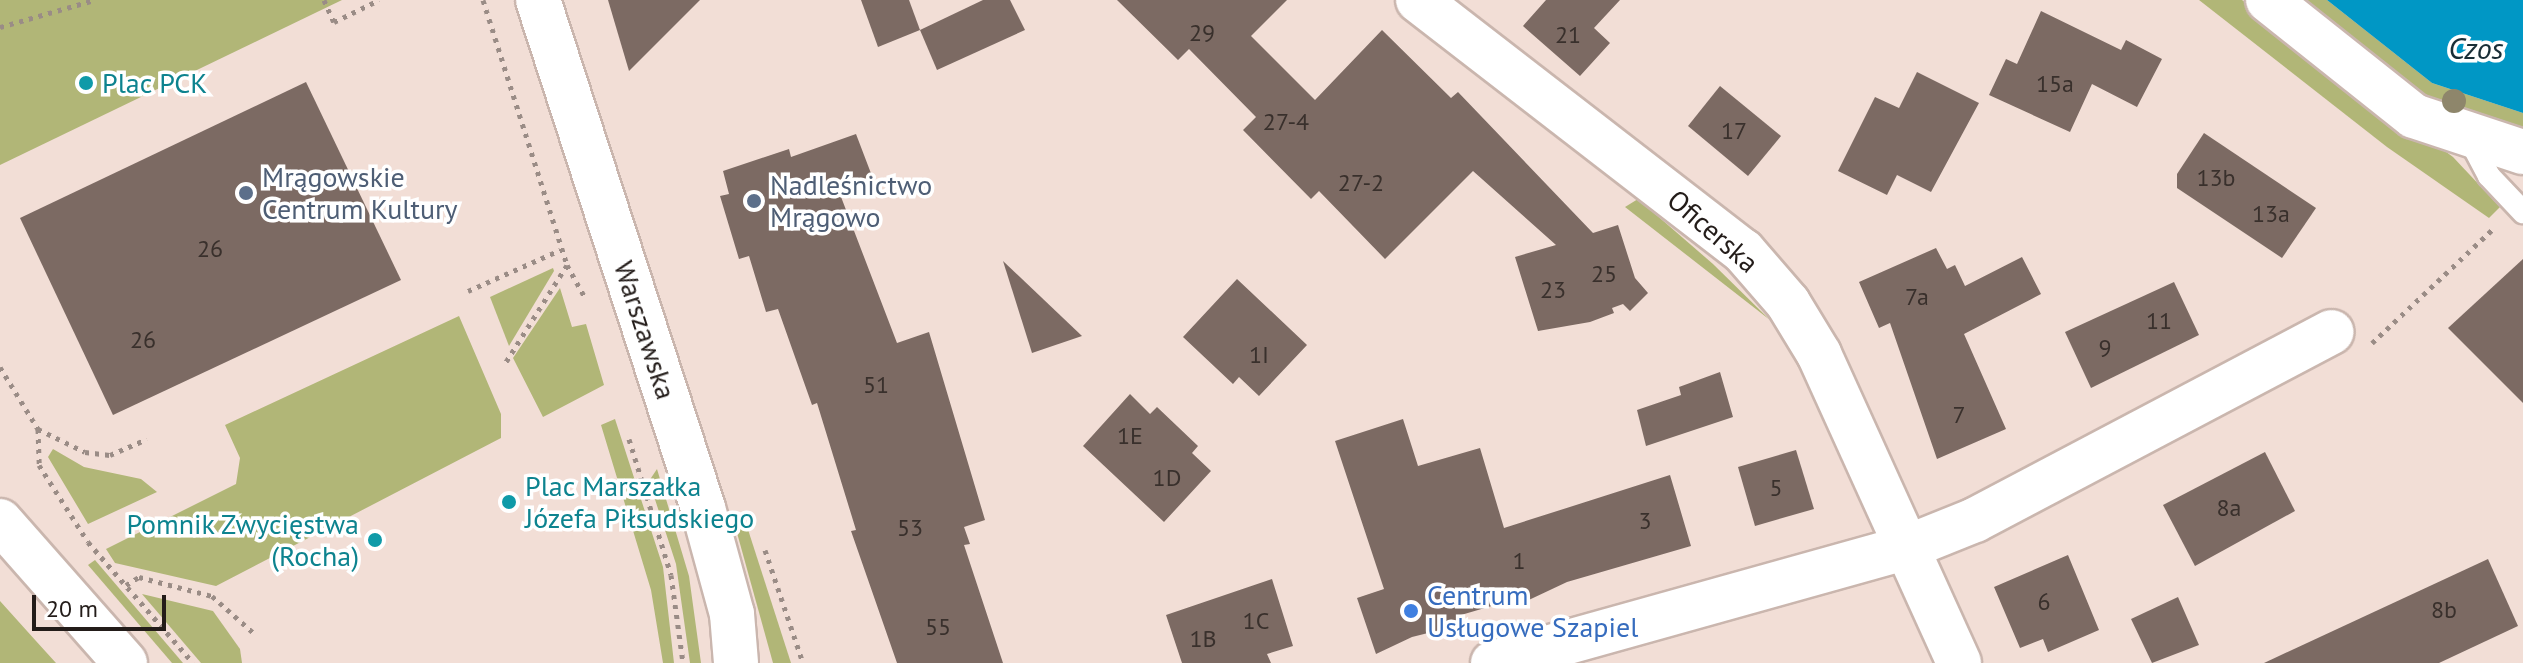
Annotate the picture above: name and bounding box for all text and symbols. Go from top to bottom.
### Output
house number: 29 [1189,19,1215,47]
house number: 21 [1555,21,1581,49]
water label: Czos [2448,30,2504,66]
place label: Plac PCK [102,66,208,100]
house number: 15a [2036,70,2074,98]
marker: Plac PCK [77,74,95,92]
house number: 27-4 [1263,108,1309,136]
house number: 17 [1721,117,1747,145]
place label: Mrągowskie Centrum Kultury [262,160,458,226]
house number: 13b [2196,164,2236,192]
place label: Nadleśnictwo Mrągowo [770,168,932,234]
house number: 27-2 [1338,169,1384,197]
street label: Oficerska [1661,183,1765,279]
marker: Mrągowskie Centrum Kultury [237,184,255,202]
marker: Nadleśnictwo Mrągowo [745,192,763,210]
house number: 13a [2252,200,2290,228]
house number: 26 [197,235,223,263]
street label: Warszawska [607,257,683,403]
house number: 25 [1591,260,1617,288]
house number: 23 [1540,276,1566,304]
house number: 7a [1905,283,1929,311]
house number: 11 [2146,307,2172,335]
house number: 26 [130,326,156,354]
house number: 9 [2098,334,2112,362]
house number: 1I [1249,341,1269,369]
house number: 51 [863,371,889,399]
house number: 7 [1952,401,1966,429]
house number: 1E [1117,422,1143,450]
house number: 1D [1153,464,1181,492]
place label: Plac Marszałka Józefa Piłsudskiego [525,469,754,535]
house number: 5 [1769,474,1783,502]
marker: Plac Marszałka Józefa Piłsudskiego [500,493,518,511]
house number: 8a [2217,494,2241,522]
place label: Pomnik Zwycięstwa (Rocha) [125,507,359,573]
house number: 3 [1638,507,1652,535]
house number: 53 [897,514,923,542]
marker: Pomnik Zwycięstwa (Rocha) [366,531,384,549]
house number: 1 [1512,547,1526,575]
place label: Centrum Usługowe Szapiel [1427,578,1638,644]
scale bar [36,579,170,629]
house number: 6 [2037,588,2051,616]
text: 20 m [46,593,98,624]
house number: 8b [2431,596,2457,624]
marker: Centrum Usługowe Szapiel [1402,602,1420,620]
house number: 1C [1243,607,1269,635]
house number: 55 [925,613,951,641]
house number: 1B [1189,625,1217,653]

